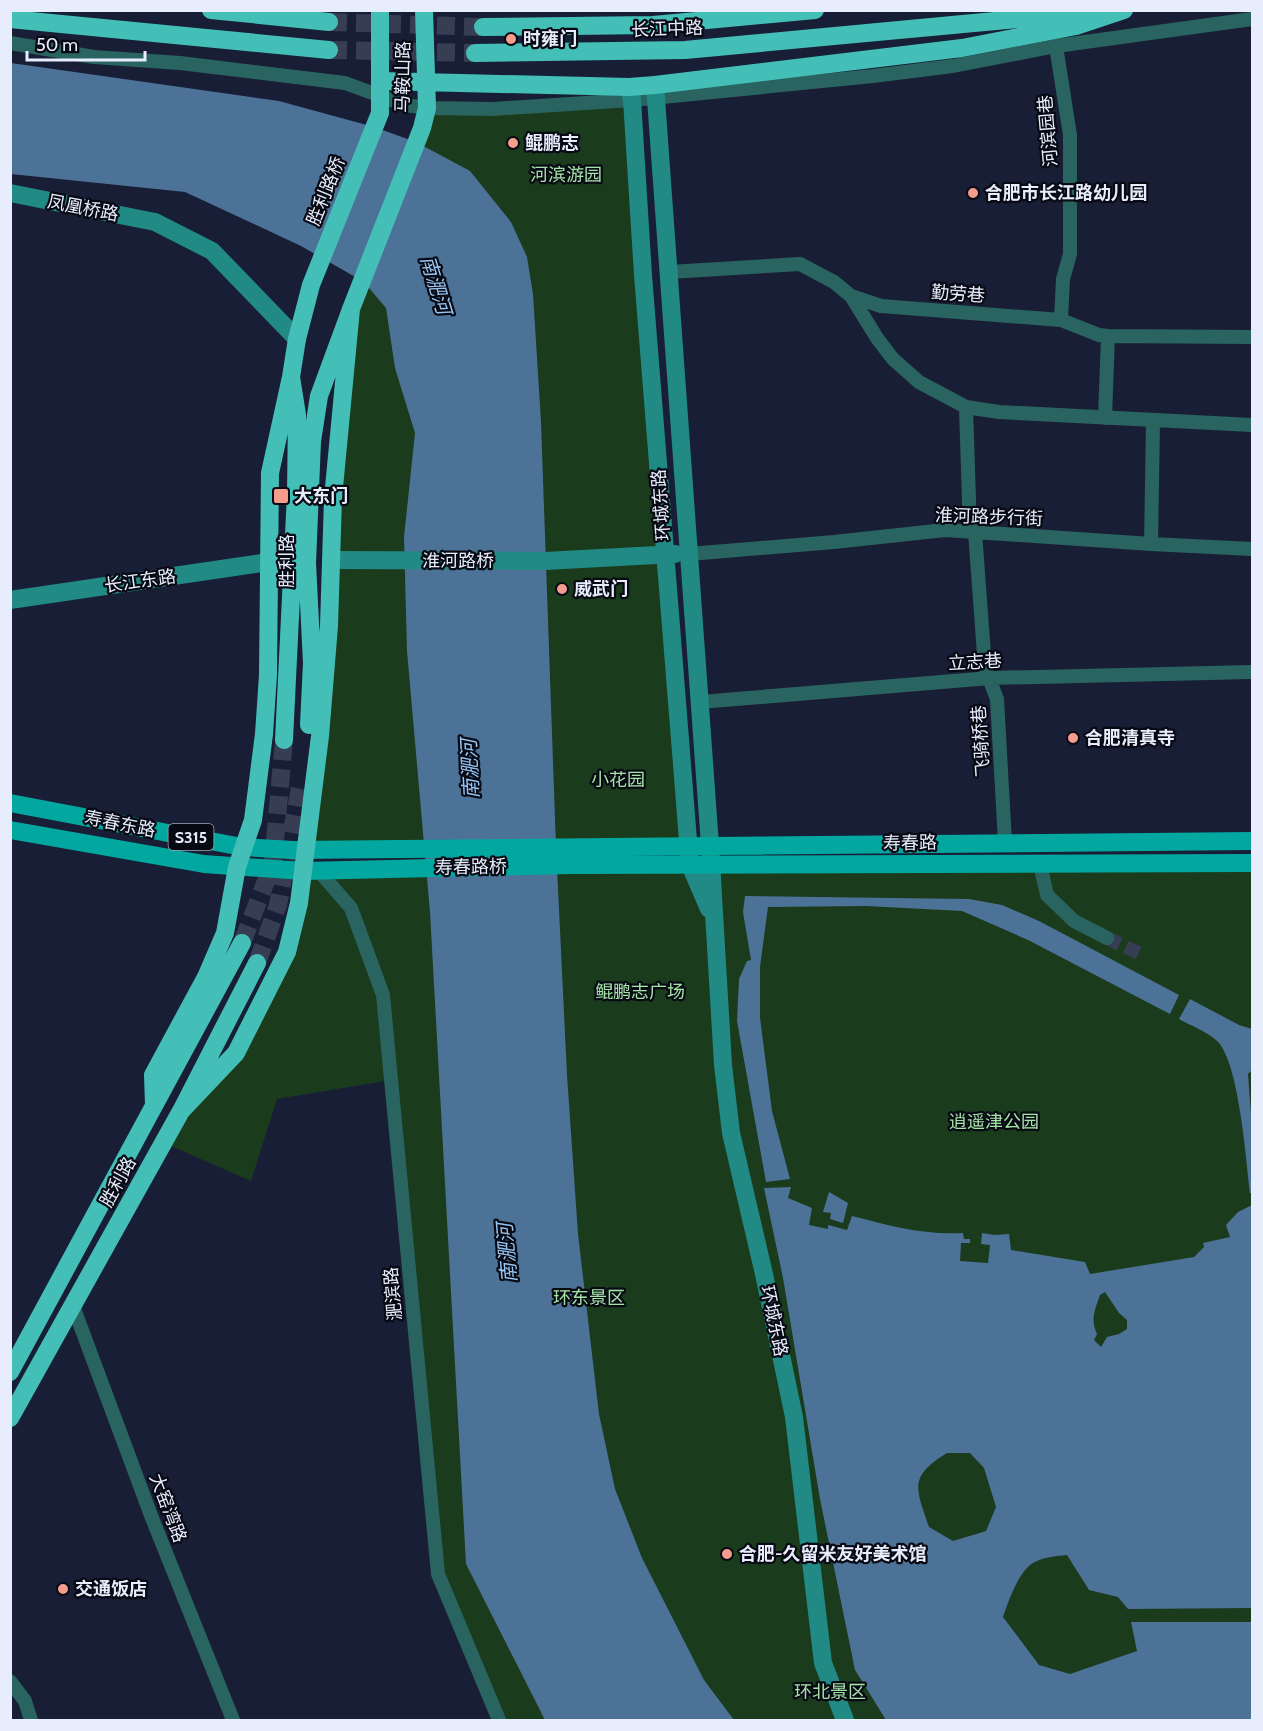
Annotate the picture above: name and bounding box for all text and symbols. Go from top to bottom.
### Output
street label: 长江中路 [631,17,703,41]
scale bar [27,24,146,62]
place label: 时雍门 [523,28,577,50]
marker: 时雍门 [504,32,518,46]
text: 50 m [36,34,78,56]
street label: 马鞍山路 [391,41,415,113]
street label: 河滨园巷 [1034,94,1062,168]
place label: 鲲鹏志 [525,132,579,154]
marker: 鲲鹏志 [506,136,520,150]
street label: 胜利路桥 [302,154,350,228]
park label: 河滨游园 [530,164,602,186]
place label: 合肥市长江路幼儿园 [985,182,1147,204]
marker: 合肥市长江路幼儿园 [966,186,980,200]
street label: 凤凰桥路 [46,190,120,226]
water label: 南淝河 [416,253,457,321]
street label: 勤劳巷 [930,281,986,307]
street label: 环城东路 [648,468,674,542]
place label: 大东门 [294,485,348,507]
marker: 大东门 [272,487,290,505]
street label: 淮河路步行街 [935,504,1043,530]
street label: 胜利路 [276,534,298,588]
street label: 淮河路桥 [422,550,494,572]
street label: 长江东路 [103,565,177,597]
place label: 威武门 [574,578,628,600]
marker: 威武门 [555,582,569,596]
street label: 立志巷 [947,650,1003,674]
street label: 飞骑桥巷 [968,704,994,778]
place label: 合肥清真寺 [1085,727,1175,749]
marker: 合肥清真寺 [1066,731,1080,745]
water label: 南淝河 [456,734,484,800]
park label: 小花园 [591,769,645,791]
street label: 寿春东路 [83,806,157,842]
road number: S315 [168,824,213,850]
street label: 寿春路 [883,832,937,854]
street label: 寿春路桥 [435,855,507,879]
park label: 鲲鹏志广场 [595,981,685,1003]
park label: 逍遥津公园 [949,1111,1039,1133]
street label: 胜利路 [95,1153,141,1211]
water label: 南淝河 [492,1218,522,1284]
street label: 淝滨路 [380,1266,406,1322]
street label: 环城东路 [756,1283,792,1359]
park label: 环东景区 [553,1287,625,1309]
street label: 大窑湾路 [145,1470,191,1546]
place label: 合肥-久留米友好美术馆 [739,1543,927,1565]
marker: 合肥-久留米友好美术馆 [720,1547,734,1561]
place label: 交通饭店 [75,1578,147,1600]
marker: 交通饭店 [56,1582,70,1596]
park label: 环北景区 [794,1681,866,1703]

